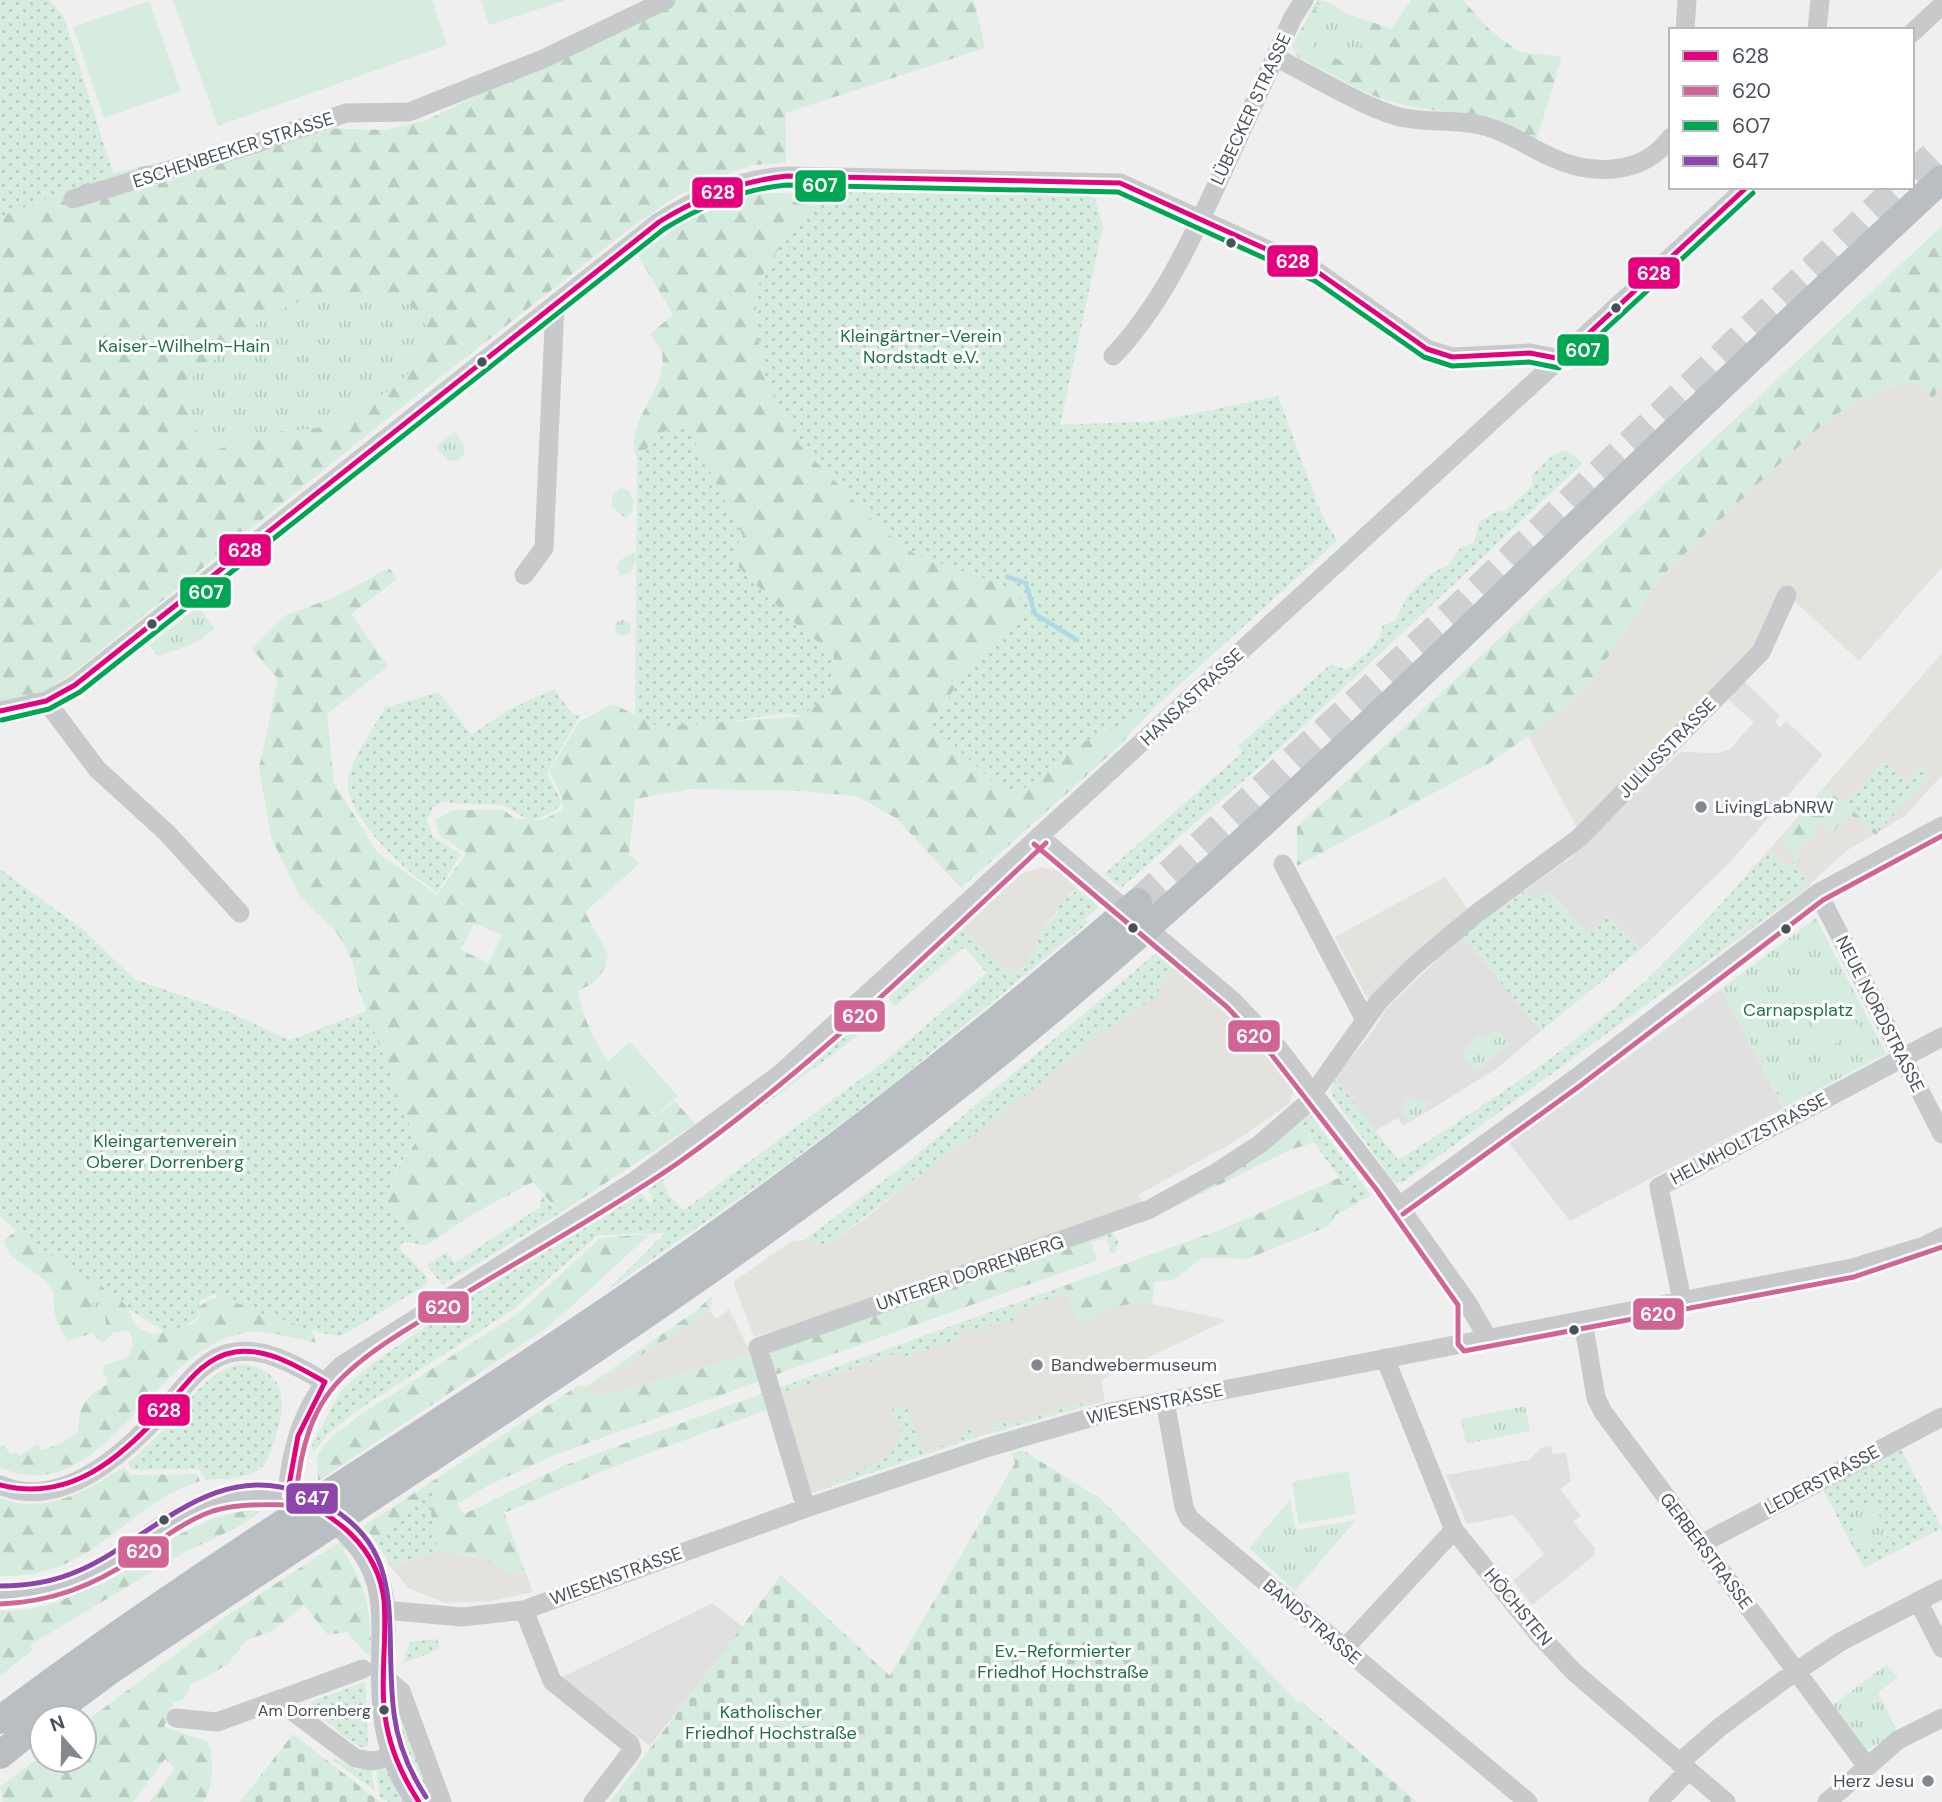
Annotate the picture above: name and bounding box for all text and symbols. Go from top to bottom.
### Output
legend [1669,28,1914,189]
street label: LÜBECKER STRASSE [1205,29,1297,189]
text: 628 [1732,42,1769,70]
text: 620 [1732,77,1771,105]
street label: ESCHENBEEKER STRASSE [130,106,336,194]
text: 607 [1732,112,1770,140]
text: 647 [1732,147,1769,175]
line badge: 607 [794,169,847,203]
text: 607 [802,173,838,198]
line badge: 628 [691,176,744,209]
text: 628 [701,180,735,205]
unlabelled marker [1224,236,1238,250]
line badge: 628 [1266,244,1319,278]
text: 628 [1276,249,1310,274]
line badge: 628 [1627,256,1681,290]
text: 628 [1637,261,1671,286]
unlabelled marker [1609,301,1623,315]
park label: Kleingärtner-Verein Nordstadt e.V. [840,324,1002,369]
line badge: 607 [1556,333,1610,367]
park label: Kaiser-Wilhelm-Hain [98,334,270,358]
text: 607 [1565,338,1601,363]
unlabelled marker [475,355,489,369]
line badge: 628 [218,533,272,567]
text: 628 [228,538,262,563]
line badge: 607 [179,576,232,609]
text: 607 [188,580,224,605]
unlabelled marker [145,617,159,631]
street label: HANSASTRASSE [1135,643,1249,751]
street label: JULIUSSTRASSE [1613,693,1721,803]
place label: LivingLabNRW [1715,795,1834,819]
marker: LivingLabNRW [1693,799,1709,815]
unlabelled marker [1126,921,1140,935]
unlabelled marker [1779,922,1793,936]
street label: NEUE NORDSTRASSE [1830,932,1930,1096]
park label: Carnapsplatz [1743,998,1853,1022]
line badge: 620 [833,999,886,1033]
text: 620 [842,1004,878,1029]
line badge: 620 [1227,1019,1281,1053]
text: 620 [1236,1024,1272,1049]
street label: HELMHOLTZSTRASSE [1666,1087,1832,1191]
park label: Kleingartenverein Oberer Dorrenberg [86,1129,244,1174]
street label: UNTERER DORRENBERG [873,1230,1067,1316]
line badge: 620 [417,1290,470,1324]
text: 620 [425,1295,461,1320]
line badge: 620 [1632,1297,1685,1331]
text: 620 [1640,1302,1676,1327]
unlabelled marker [1567,1323,1581,1337]
place label: Bandwebermuseum [1051,1353,1217,1377]
marker: Bandwebermuseum [1029,1357,1045,1373]
street label: WIESENSTRASSE [1085,1378,1225,1430]
line badge: 628 [137,1393,191,1427]
text: 628 [147,1398,181,1423]
street label: LEDERSTRASSE [1760,1440,1884,1520]
line badge: 647 [285,1482,339,1515]
text: 647 [295,1486,329,1511]
street label: GERBERSTRASSE [1654,1488,1758,1614]
unlabelled marker [157,1513,171,1527]
line badge: 620 [117,1535,170,1569]
text: 620 [126,1539,162,1564]
street label: WIESENSTRASSE [547,1541,685,1611]
street label: HÖCHSTEN [1479,1563,1557,1651]
street label: BANDSTRASSE [1258,1574,1366,1670]
park label: Ev.-Reformierter Friedhof Hochstraße [977,1639,1149,1684]
place label: Am Dorrenberg [258,1700,371,1721]
park label: Katholischer Friedhof Hochstraße [685,1700,857,1745]
marker: Am Dorrenberg [377,1703,391,1717]
north arrow [28,1704,98,1774]
text: N [47,1709,68,1738]
place label: Herz Jesu [1833,1769,1914,1793]
marker: Herz Jesu [1920,1773,1936,1789]

